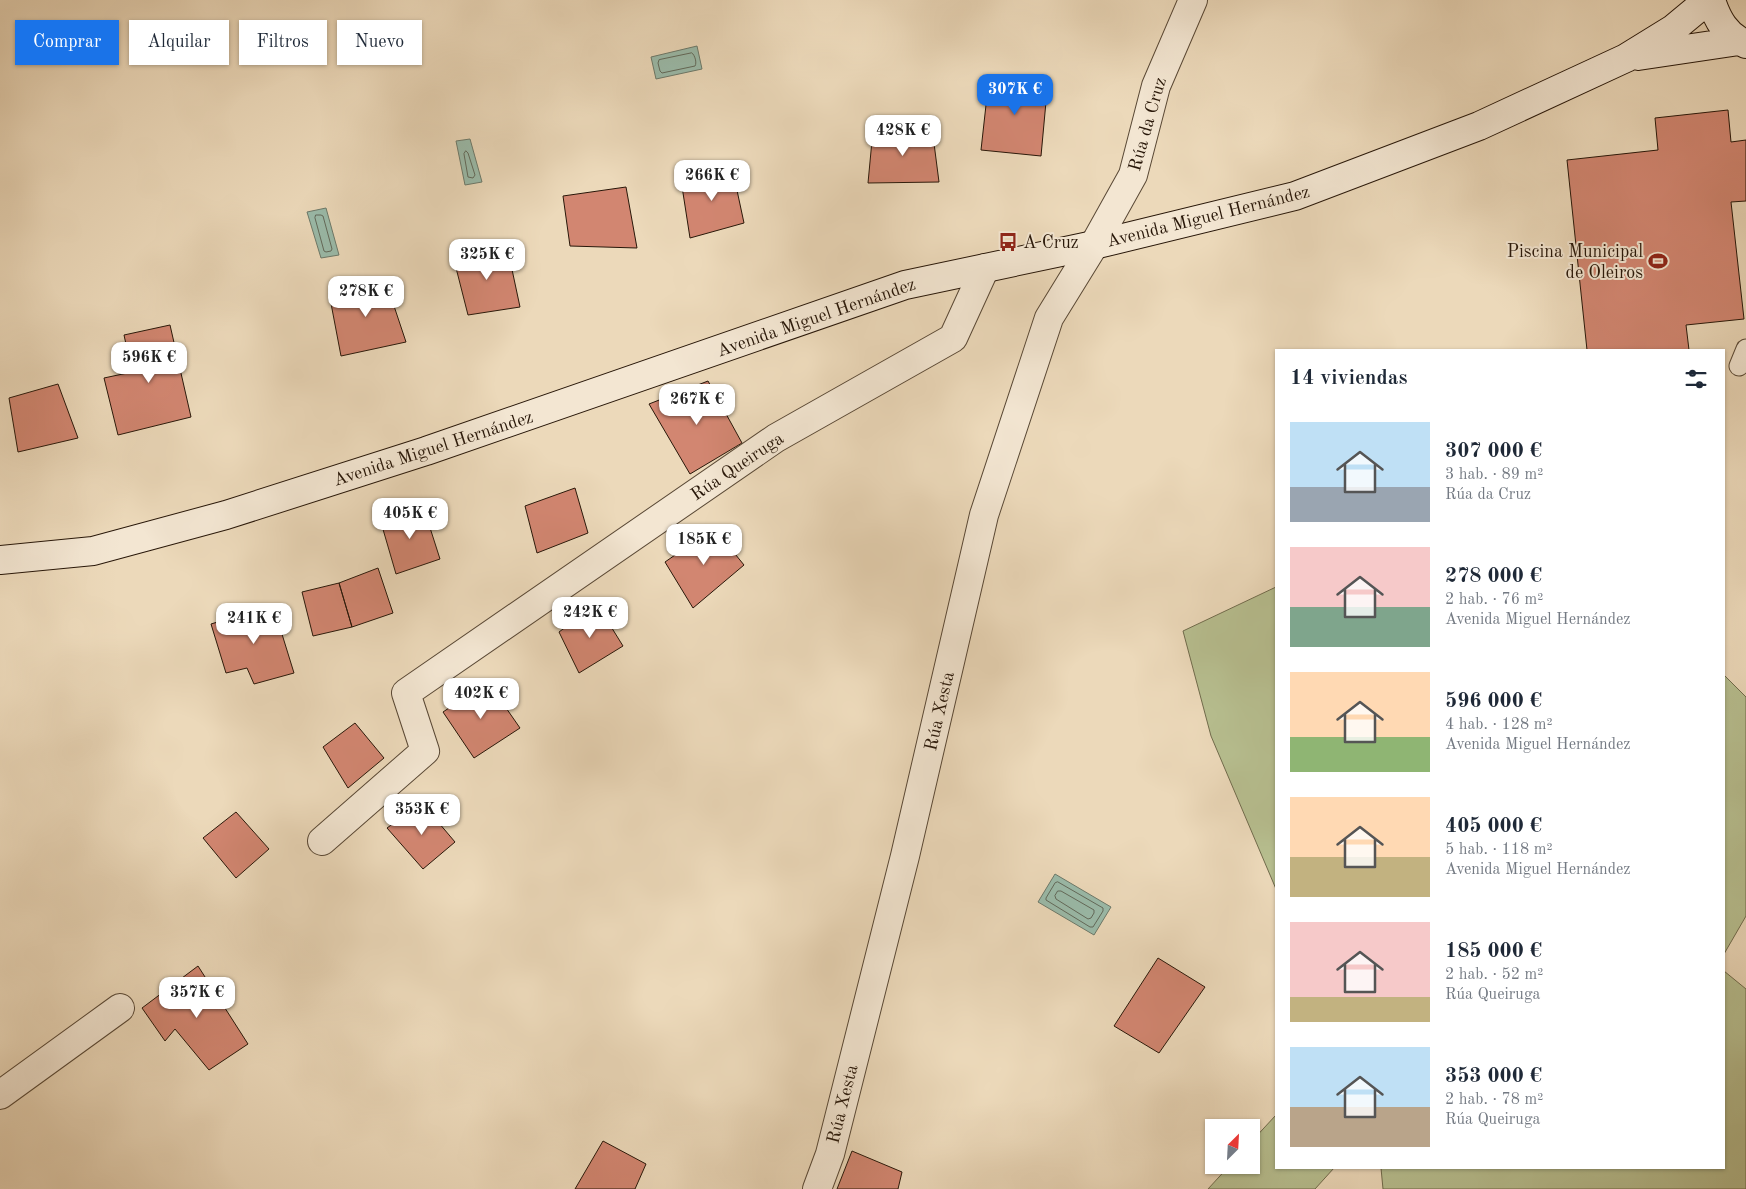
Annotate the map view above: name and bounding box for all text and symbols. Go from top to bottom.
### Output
chip: Comprar [15,20,119,65]
chip: Alquilar [129,20,229,65]
chip: Filtros [239,20,327,65]
chip: Nuevo [337,20,422,65]
pin: 307K € [974,74,1056,116]
street label: Rúa da Cruz [1126,75,1170,173]
text: 307K € [988,82,1042,98]
pin: 428K € [862,114,944,157]
text: 428K € [876,123,930,139]
pin: 266K € [671,160,753,202]
text: 266K € [685,168,739,184]
street label: Avenida Miguel Hernández [1105,183,1312,251]
bus stop icon: A Cruz [997,231,1019,253]
place label: A Cruz [1023,234,1079,252]
pin: 325K € [446,238,528,281]
place label: Piscina Municipal de Oleiros [1507,243,1643,282]
text: 325K € [460,247,514,263]
sports icon: Piscina Municipal de Oleiros [1647,250,1669,272]
street label: Avenida Miguel Hernández [715,275,918,360]
pin: 278K € [325,276,407,318]
text: 278K € [339,284,393,300]
pin: 596K € [108,342,190,384]
text: 596K € [122,350,176,366]
icon: filters [1682,365,1710,393]
text: 14 viviendas [1290,368,1408,389]
pin: 267K € [656,384,738,426]
text: 267K € [670,392,724,408]
street label: Avenida Miguel Hernández [331,408,535,490]
street label: Rúa Queiruga [688,429,787,504]
text: 307 000 € [1445,441,1542,462]
icon: home [1330,442,1390,502]
text: 3 hab. · 89 m² [1445,467,1543,483]
text: Rúa da Cruz [1445,487,1531,503]
pin: 405K € [369,498,451,540]
text: 405K € [383,506,437,522]
pin: 185K € [663,524,745,566]
text: 185K € [677,532,731,548]
text: 278 000 € [1445,566,1542,587]
icon: home [1330,567,1390,627]
text: 2 hab. · 76 m² [1445,592,1543,608]
pin: 242K € [549,596,631,639]
pin: 241K € [213,602,295,645]
text: 242K € [563,605,617,621]
text: 241K € [227,611,281,627]
text: Avenida Miguel Hernández [1445,612,1631,628]
street label: Rúa Xesta [922,670,958,753]
pin: 402K € [440,678,522,720]
text: 402K € [454,686,508,702]
text: 596 000 € [1445,691,1542,712]
icon: home [1330,692,1390,752]
text: 4 hab. · 128 m² [1445,717,1553,733]
text: Avenida Miguel Hernández [1445,737,1631,753]
pin: 353K € [381,794,463,836]
text: 353K € [395,802,449,818]
text: 405 000 € [1445,816,1542,837]
icon: home [1330,817,1390,877]
text: 5 hab. · 118 m² [1445,842,1553,858]
text: Avenida Miguel Hernández [1445,862,1631,878]
text: 185 000 € [1445,941,1542,962]
icon: home [1330,942,1390,1002]
text: 2 hab. · 52 m² [1445,967,1543,983]
pin: 357K € [156,976,238,1019]
text: 357K € [170,985,224,1001]
text: Rúa Queiruga [1445,987,1540,1003]
street label: Rúa Xesta [824,1063,861,1146]
text: 353 000 € [1445,1066,1542,1087]
icon: home [1330,1067,1390,1127]
text: 2 hab. · 78 m² [1445,1092,1543,1108]
text: Rúa Queiruga [1445,1112,1540,1128]
north arrow [1205,1119,1260,1174]
map controls [1205,1119,1260,1174]

